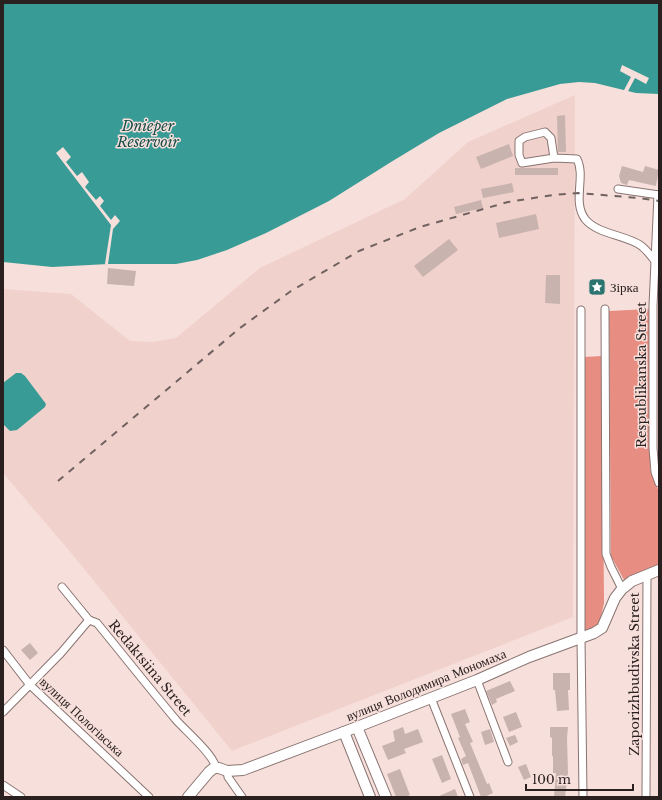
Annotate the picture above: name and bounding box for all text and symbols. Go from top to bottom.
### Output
water label: Dnieper Reservoir [116,117,179,151]
place icon: Зірка [587,277,607,297]
place label: Зірка [610,279,639,296]
street label: Respublikanska Street [633,302,650,448]
street label: Zaporizhbudivska Street [626,592,643,756]
street label: Redaktsiina Street [105,617,195,720]
street label: вулиця Володимира Мономаха [344,645,509,725]
street label: вулиця Пологівська [36,674,128,761]
scale bar [526,766,633,792]
text: 100 m [532,772,571,787]

